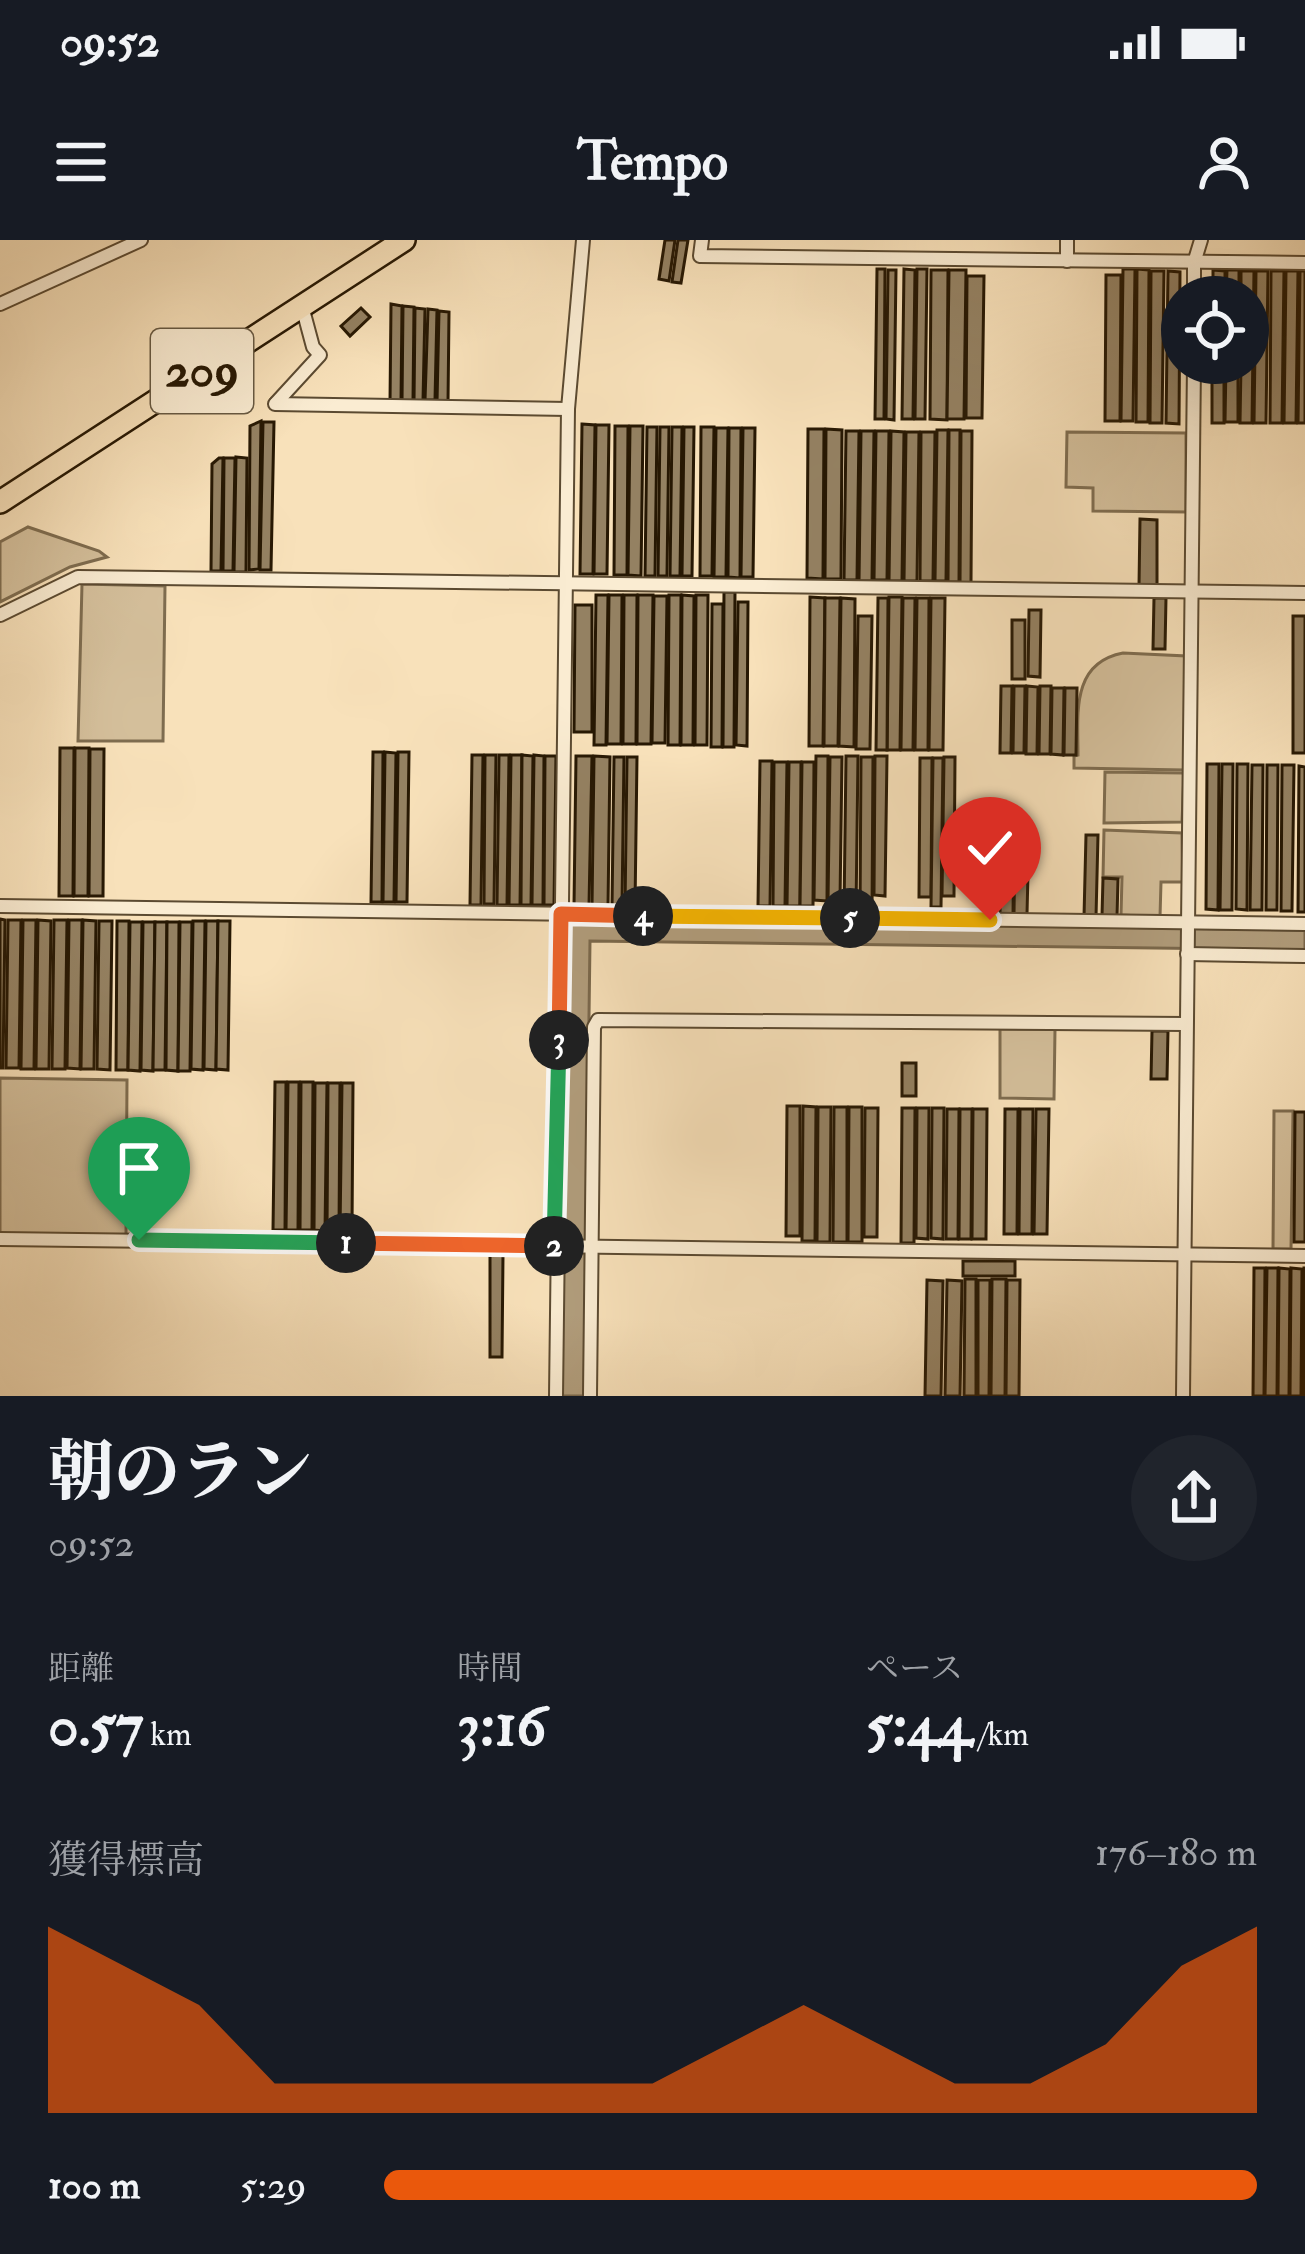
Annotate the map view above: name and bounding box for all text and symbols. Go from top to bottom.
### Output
text: 09:52 [60,14,160,70]
text: Tempo [577,128,728,196]
icon: menu [48,129,114,195]
icon: person [1191,129,1257,195]
map controls [1161,276,1269,384]
button: locate [1161,276,1269,384]
road number: 209 [151,329,253,413]
pin [939,797,1041,920]
icon: check [957,815,1023,881]
pin: 4 [613,886,673,946]
pin: 5 [820,888,880,948]
text: 4 [634,895,652,936]
text: 5 [843,897,857,938]
pin: 3 [529,1010,589,1070]
text: 3 [553,1019,565,1060]
pin [88,1117,190,1240]
icon: arrive [106,1135,172,1201]
pin: 1 [316,1213,376,1273]
pin: 2 [524,1216,584,1276]
text: 1 [340,1222,352,1263]
text: 2 [546,1225,562,1266]
text: 朝のラン [48,1432,312,1515]
button: share [1131,1435,1257,1561]
text: 09:52 [48,1519,134,1568]
text: 距離 [48,1648,114,1689]
text: 時間 [457,1648,523,1689]
text: ペース [866,1648,963,1689]
text: 0.57 [48,1689,143,1764]
text: 3:16 [457,1689,546,1764]
text: 5:44 [866,1689,972,1764]
text: km [143,1714,192,1755]
text: /km [972,1714,1029,1755]
text: 176–180 m [1095,1828,1257,1877]
text: 獲得標高 [48,1836,204,1885]
text: 100 m [48,2161,140,2210]
text: 5:29 [240,2161,307,2210]

